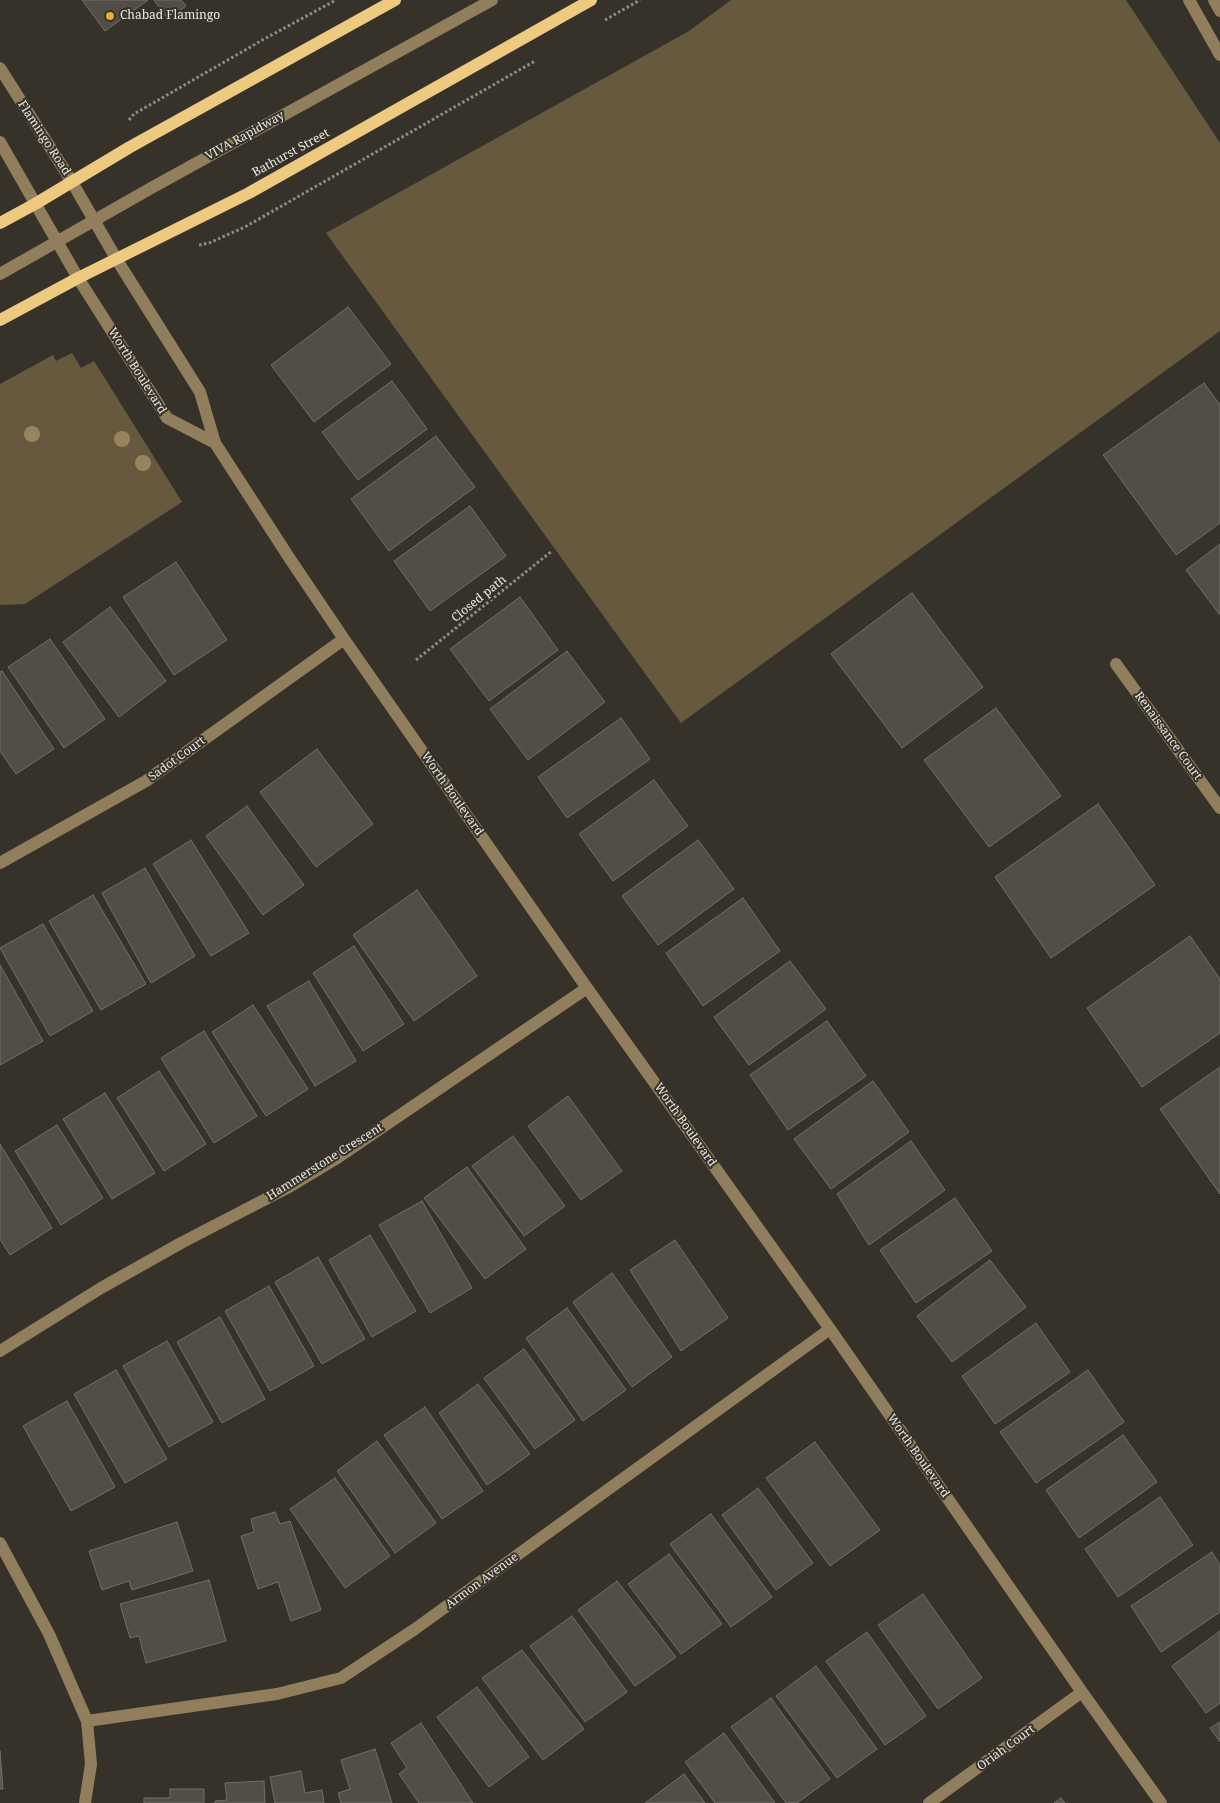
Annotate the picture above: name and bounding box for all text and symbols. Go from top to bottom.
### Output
place label: Chabad Flamingo [120,9,220,23]
marker: Chabad Flamingo [104,10,116,22]
street label: Flamingo Road [15,98,73,178]
street label: VIVA Rapidway [203,108,287,164]
street label: Bathurst Street [250,126,332,180]
street label: Worth Boulevard [105,325,169,417]
street label: Closed path [449,573,509,625]
street label: Renaissance Court [1131,689,1205,783]
street label: Sadot Court [146,734,208,784]
street label: Worth Boulevard [418,749,486,839]
street label: Worth Boulevard [651,1080,719,1170]
street label: Hammerstone Crescent [264,1120,386,1204]
street label: Worth Boulevard [884,1411,952,1501]
street label: Armon Avenue [443,1550,521,1612]
street label: Oriah Court [974,1722,1038,1774]

